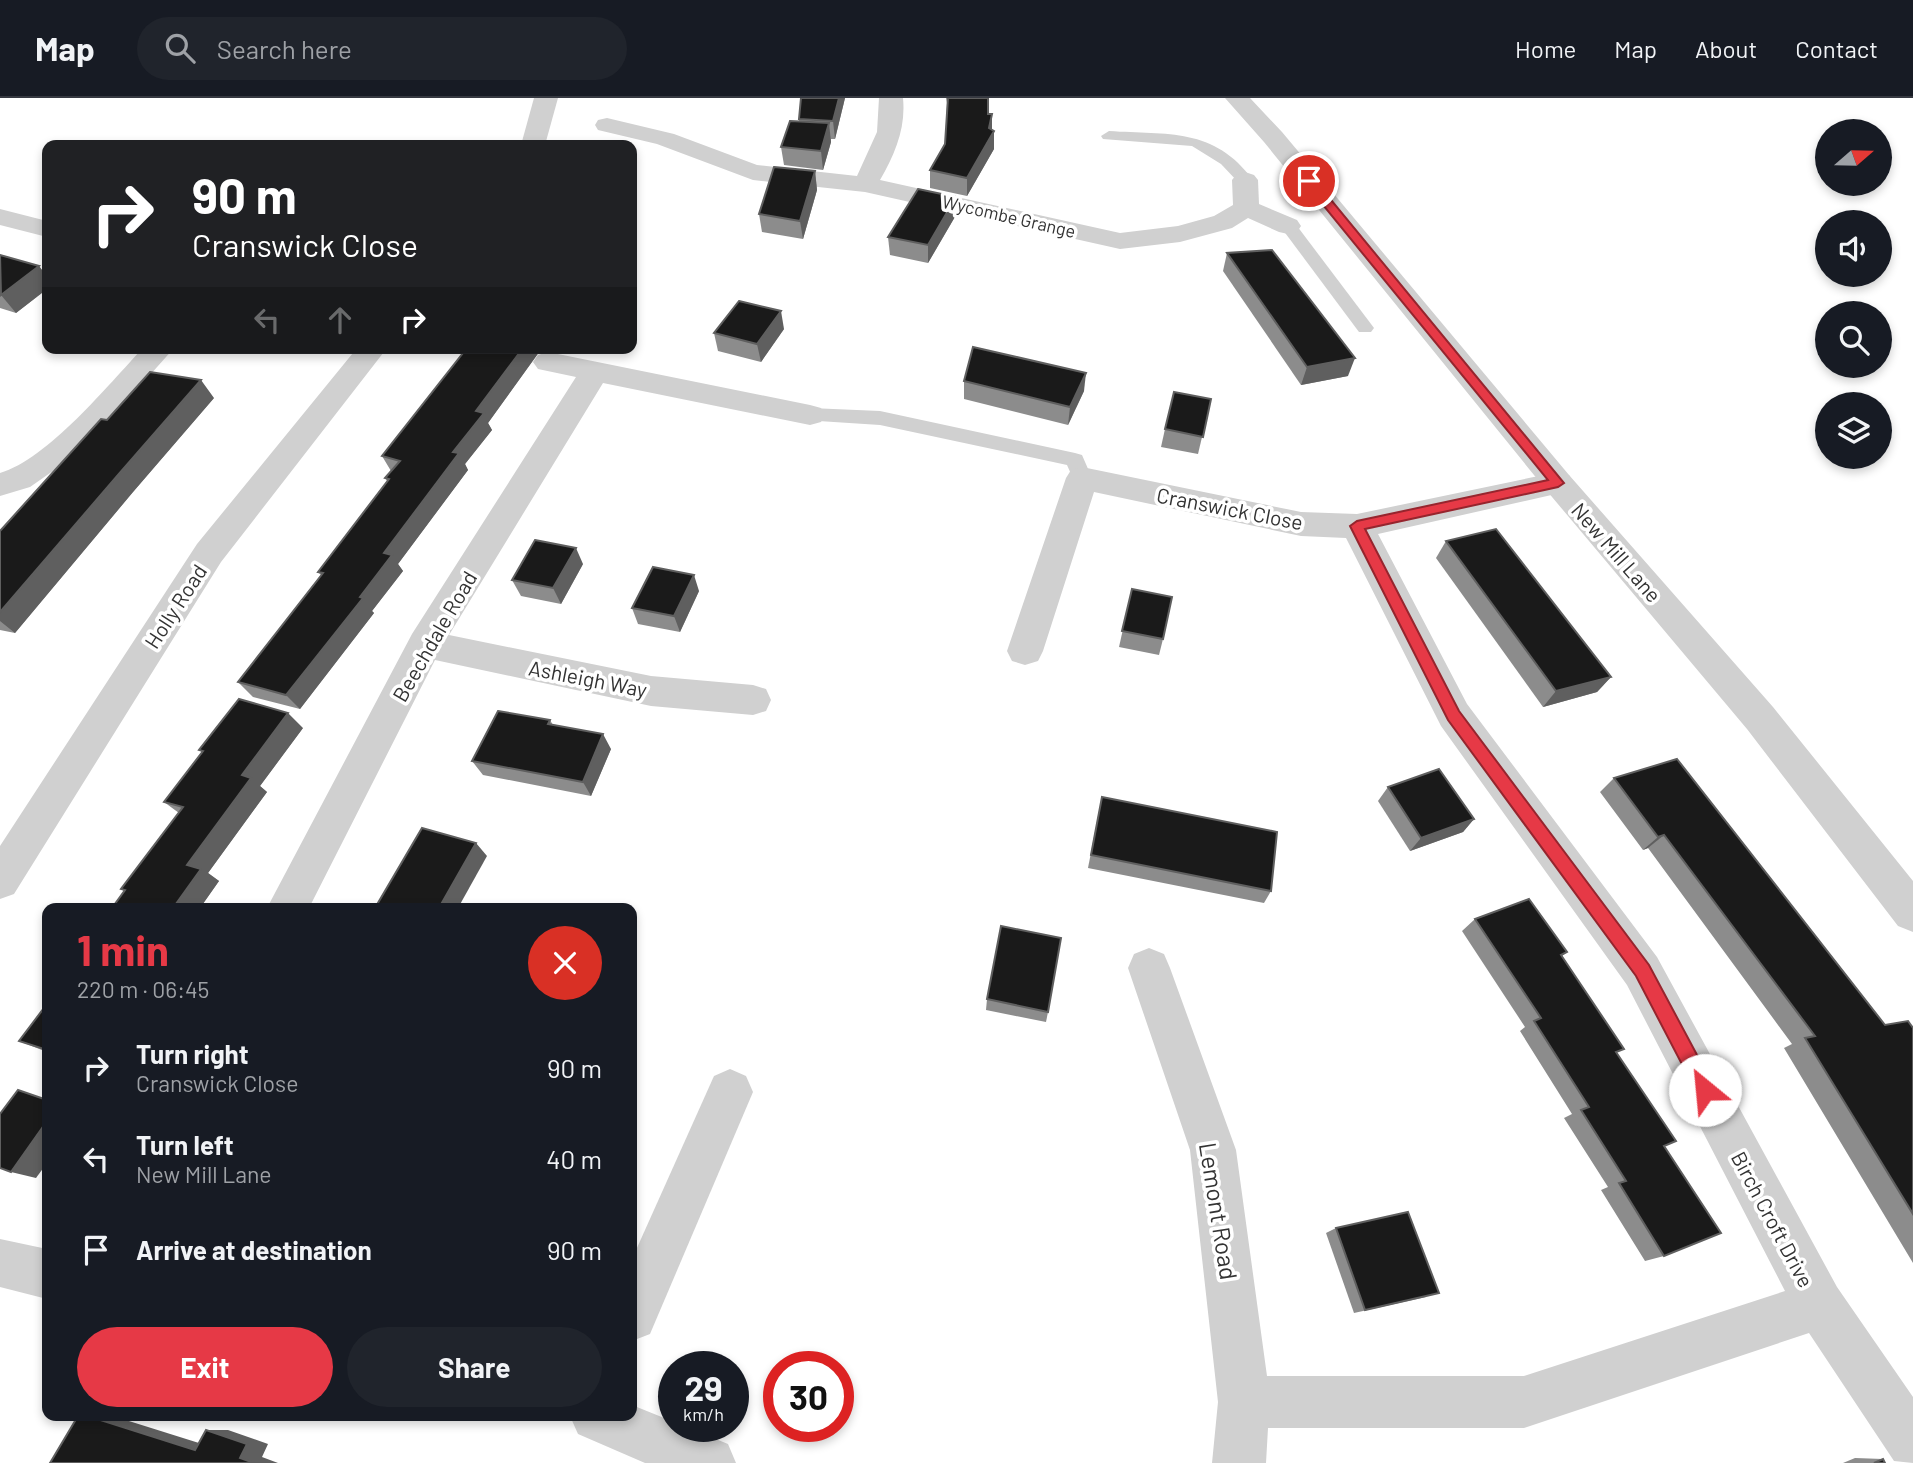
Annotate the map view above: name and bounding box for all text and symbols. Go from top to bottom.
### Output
search box [137,17,627,80]
text: Map [35,28,95,68]
icon: search [161,29,199,67]
text: Search here [217,33,352,64]
text: Home [1515,34,1576,63]
text: Map [1614,34,1657,63]
text: About [1695,34,1757,63]
text: Contact [1795,34,1878,63]
north arrow [1815,119,1892,196]
map controls [1815,119,1892,469]
pin [1279,151,1339,211]
icon: arrive [1290,162,1328,200]
text: 90 m [192,165,297,224]
icon: right [77,168,168,259]
street label: Wycombe Grange [940,190,1078,242]
button: sound [1815,210,1892,287]
text: Cranswick Close [192,225,418,263]
icon: left [248,301,286,339]
icon: ahead [321,301,359,339]
icon: right [394,301,432,339]
button: search [1815,301,1892,378]
button: layers [1815,392,1892,469]
street label: Cranswick Close [1155,482,1305,534]
street label: New Mill Lane [1567,497,1667,607]
street label: Holly Road [139,559,211,653]
street label: Beechdale Road [387,566,481,706]
street label: Ashleigh Way [527,654,650,702]
text: 1 min [77,924,169,974]
button: close [528,926,602,1000]
text: 220 m · 06:45 [77,975,209,1003]
text: Turn right [136,1038,249,1069]
icon: right [77,1049,115,1087]
text: 90 m [547,1052,602,1083]
position arrow [1668,1053,1742,1127]
text: Cranswick Close [136,1069,298,1097]
text: Turn left [136,1129,234,1160]
icon: left [77,1140,115,1178]
street label: Lemont Road [1194,1140,1244,1282]
text: 40 m [546,1143,602,1174]
street label: Birch Croft Drive [1727,1147,1819,1291]
text: New Mill Lane [136,1160,272,1188]
icon: arrive [77,1231,115,1269]
text: Arrive at destination [136,1234,372,1265]
text: 90 m [547,1234,602,1265]
button: Exit [77,1327,333,1407]
button: Share [347,1327,602,1407]
speed limit sign: 30 [763,1351,854,1442]
text: 29 [684,1366,723,1408]
text: km/h [683,1403,724,1425]

